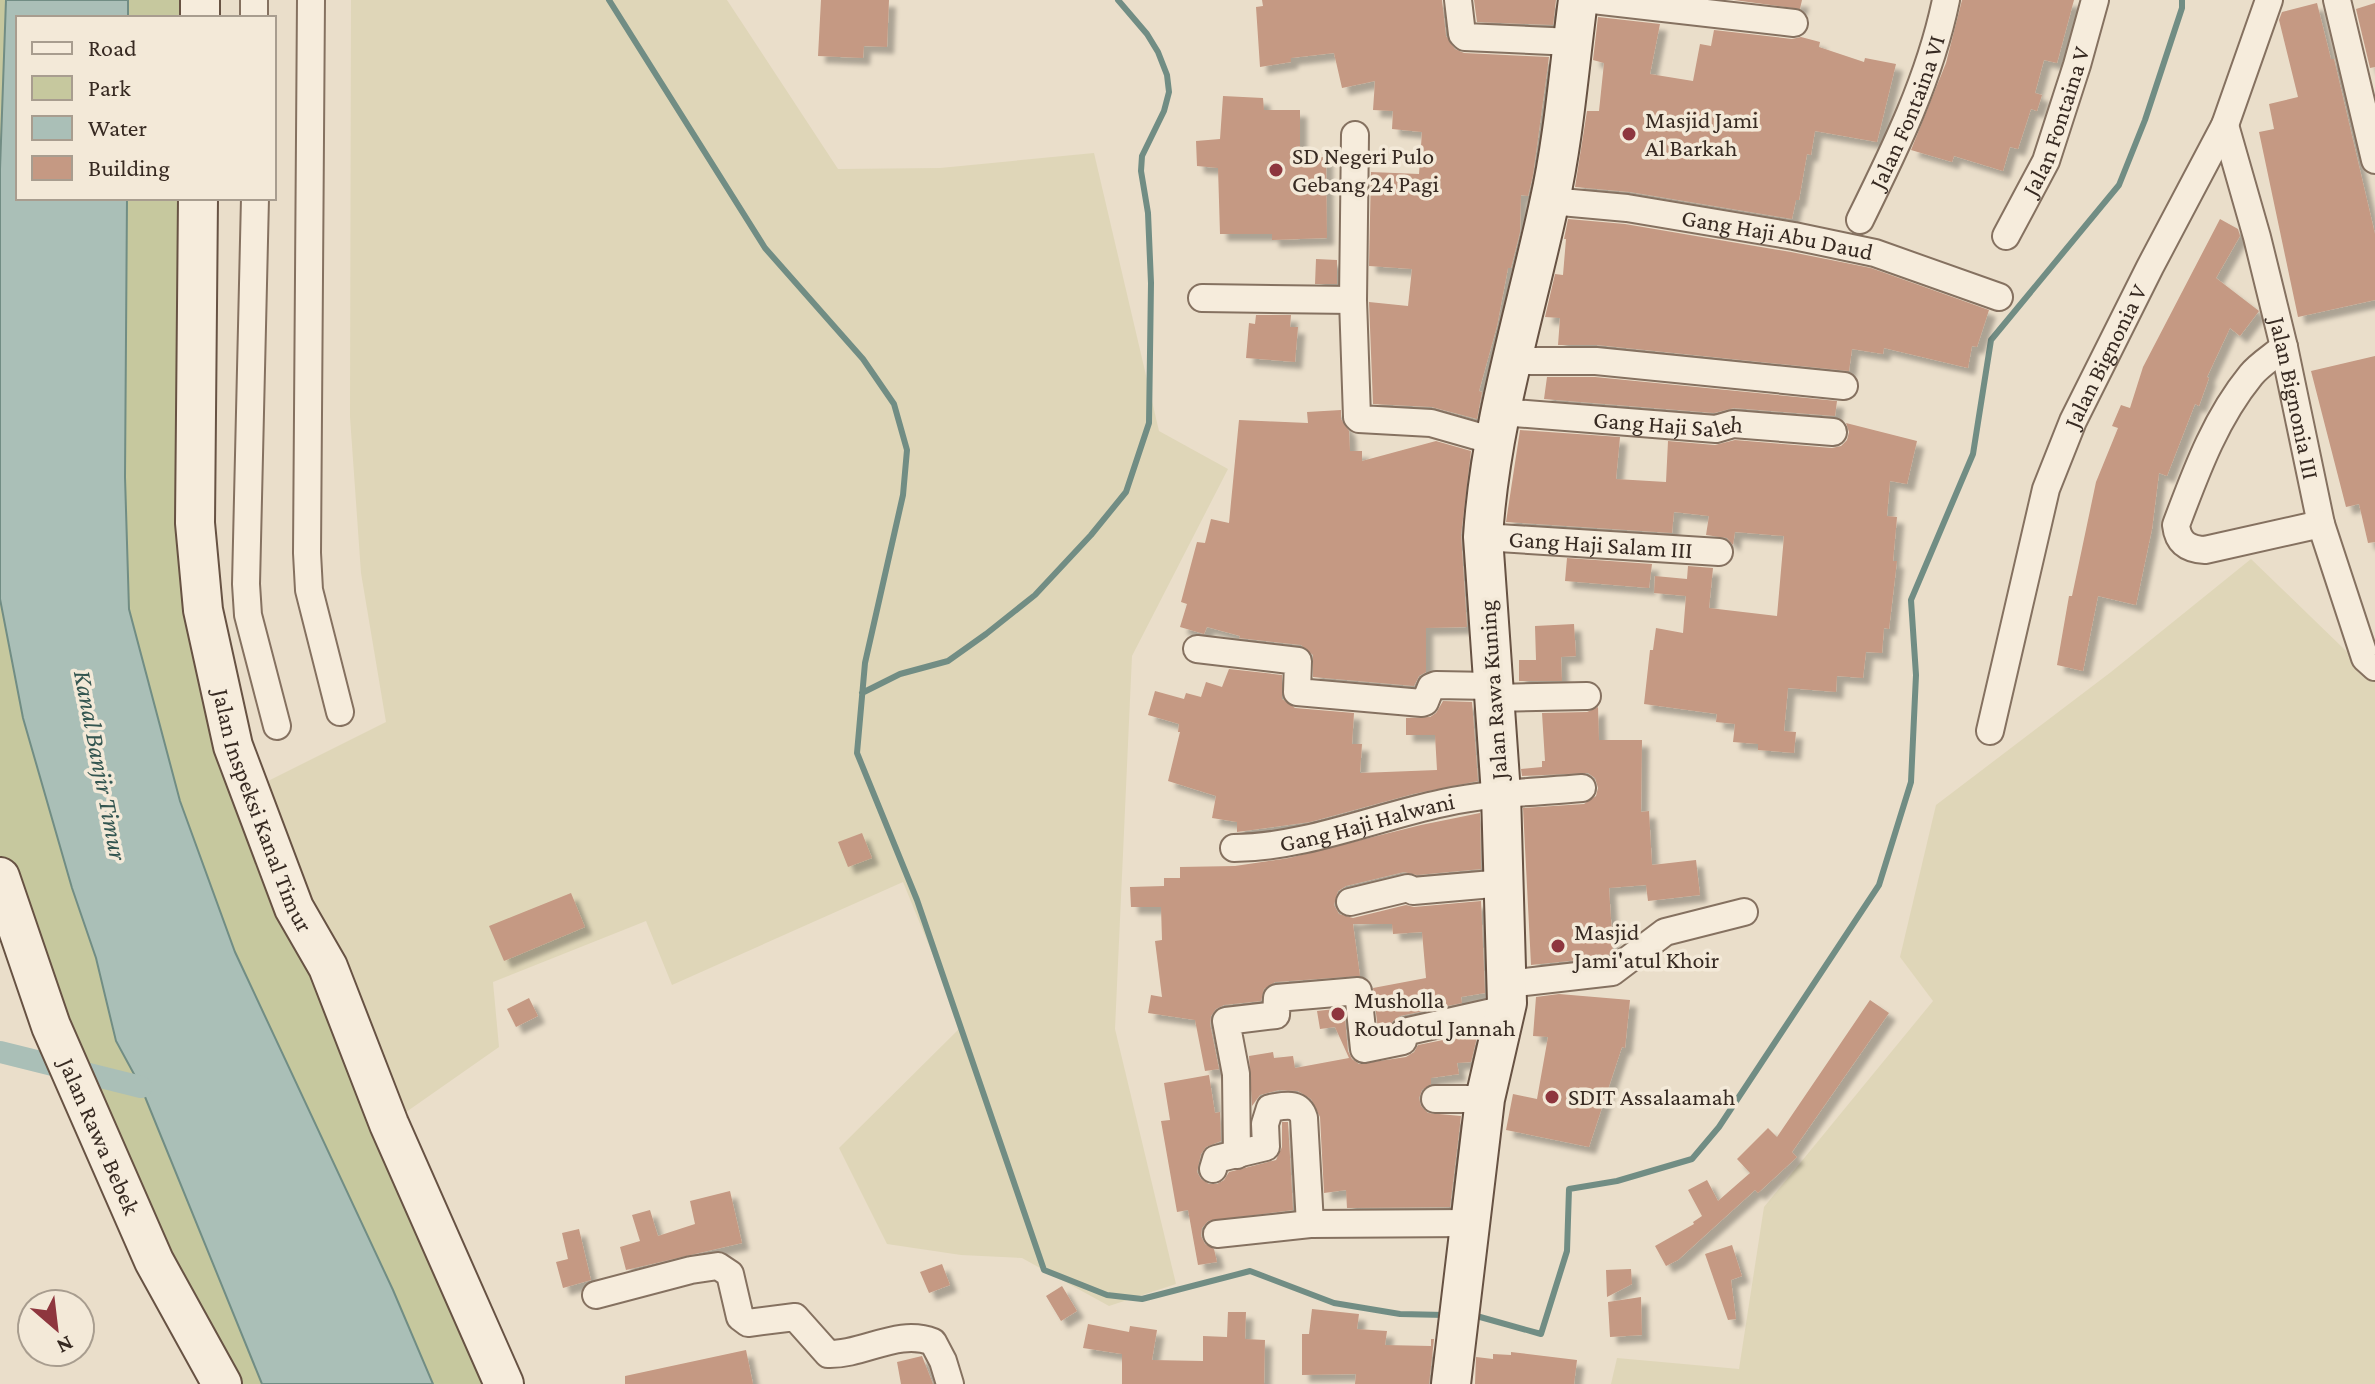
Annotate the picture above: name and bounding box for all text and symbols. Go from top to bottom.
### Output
legend [16,16,276,200]
street label: Jalan Fontaina VI [1862,32,1950,195]
text: Road [88,34,137,61]
street label: Jalan Fontaina V [2015,43,2095,202]
text: Park [88,74,131,101]
place label: Masjid Jami Al Barkah [1645,106,1759,161]
text: Water [88,114,147,141]
marker: Masjid Jami Al Barkah [1620,125,1638,143]
place label: SD Negeri Pulo Gebang 24 Pagi [1292,142,1439,197]
text: Building [88,154,170,181]
marker: SD Negeri Pulo Gebang 24 Pagi [1267,161,1285,179]
street label: Gang Haji Abu Daud [1680,203,1876,265]
street label: Jalan Bignonia V [2057,279,2152,433]
street label: Jalan Bignonia III [2264,312,2325,482]
street label: Gang Haji Saleh [1592,405,1744,442]
street label: Gang Haji Salam III [1508,525,1694,563]
street label: Jalan Rawa Kuning [1473,599,1512,783]
water label: Kanal Banjir Timur [68,668,133,863]
street label: Jalan Inspeksi Kanal Timur [207,684,319,937]
street label: Gang Haji Halwani [1278,787,1457,857]
place label: Masjid Jami'atul Khoir [1572,918,1720,973]
marker: Masjid Jami'atul Khoir [1549,937,1567,955]
place label: Musholla Roudotul Jannah [1354,986,1516,1041]
marker: Musholla Roudotul Jannah [1329,1005,1347,1023]
street label: Jalan Rawa Bebek [53,1052,146,1219]
place label: SDIT Assalaamah [1568,1083,1736,1110]
marker: SDIT Assalaamah [1543,1088,1561,1106]
north arrow [16,1288,96,1368]
text: N [53,1331,78,1360]

